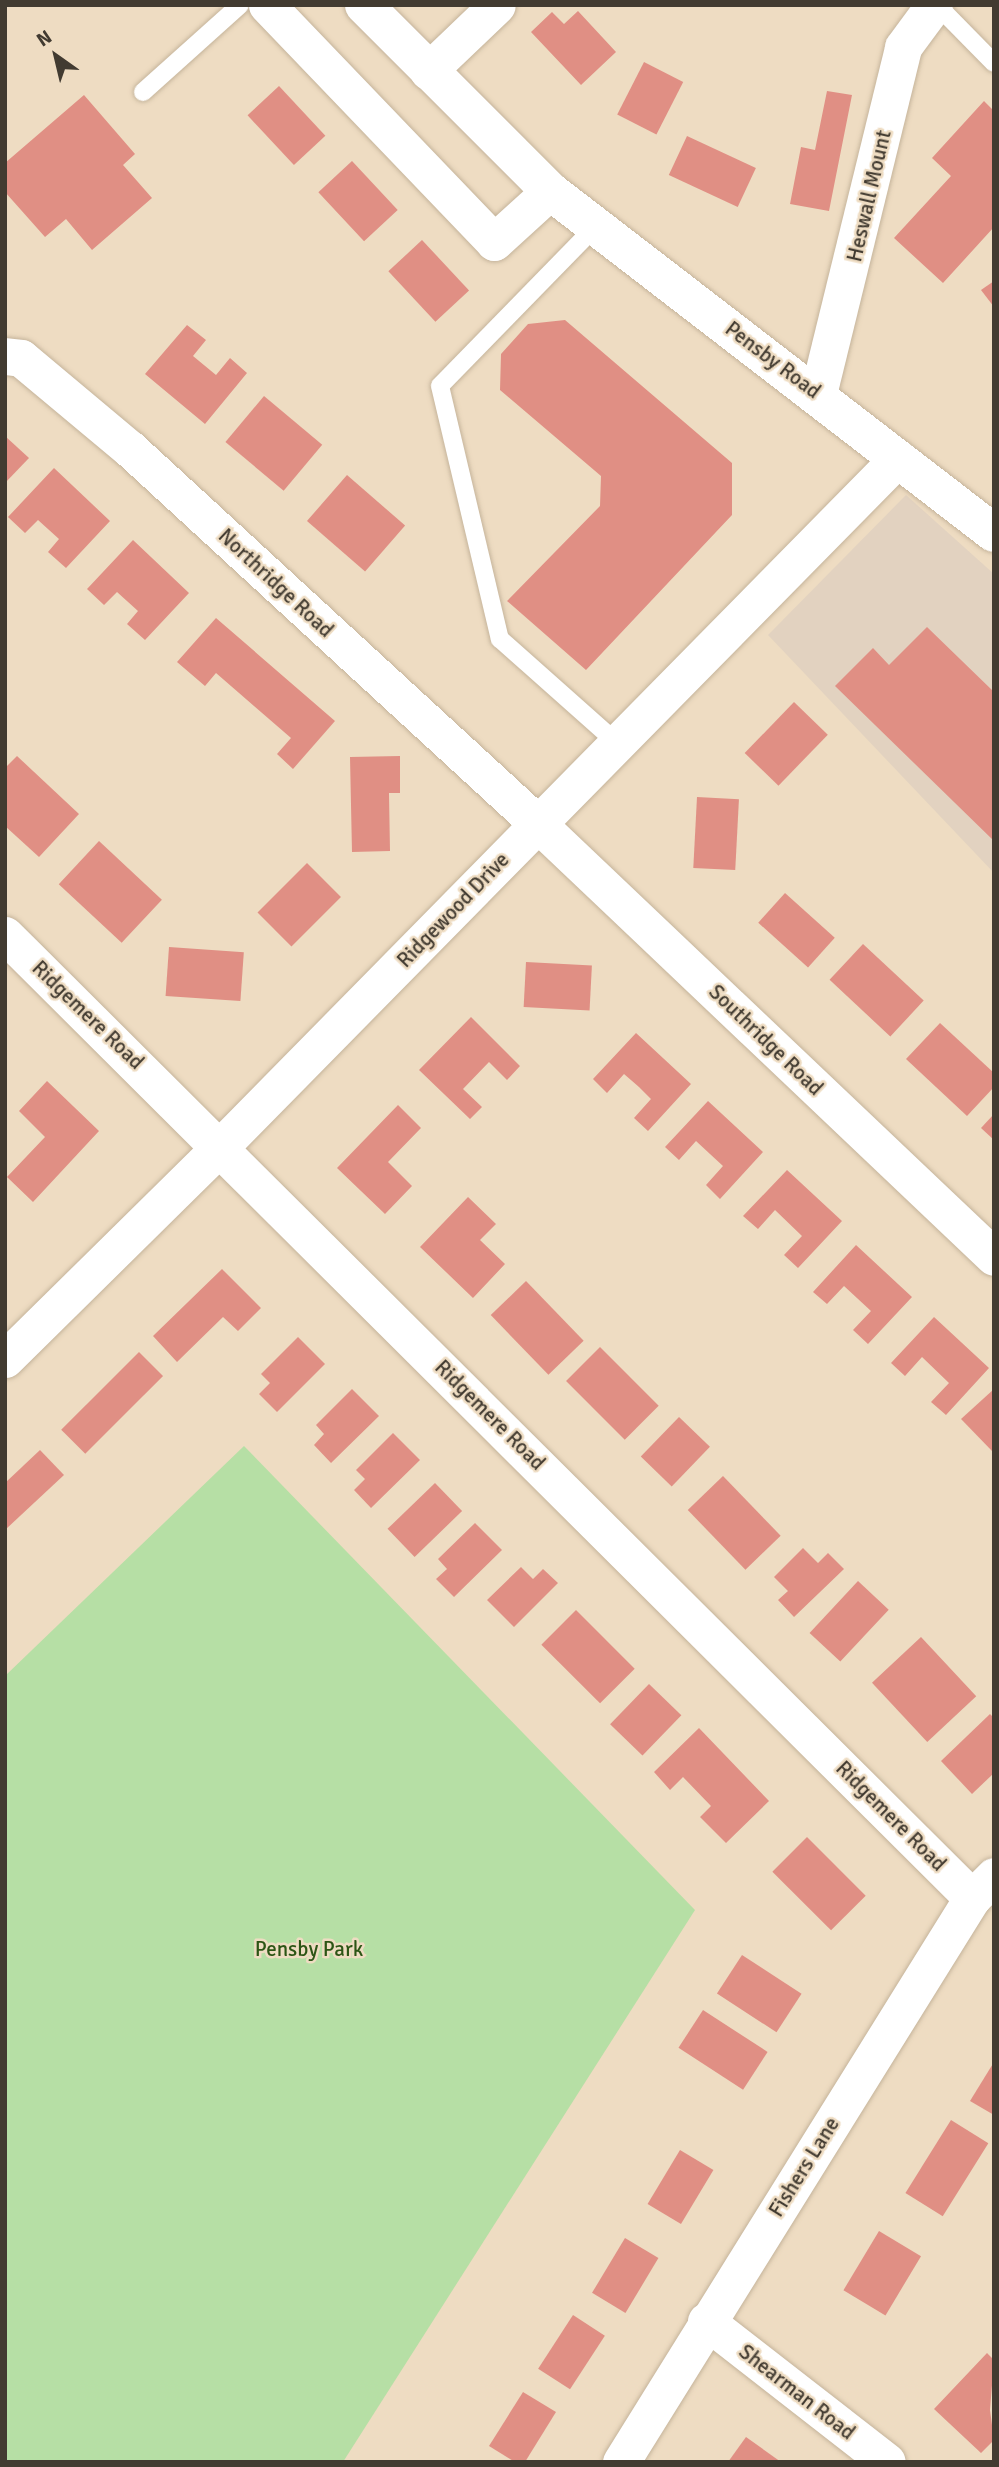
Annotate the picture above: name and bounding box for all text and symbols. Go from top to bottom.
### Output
north arrow [21,21,91,91]
text: N [32,25,56,52]
street label: Heswall Mount [842,128,896,264]
street label: Pensby Road [720,316,826,404]
street label: Northridge Road [213,523,339,643]
street label: Ridgewood Drive [392,847,514,973]
street label: Ridgemere Road [27,955,149,1075]
street label: Southridge Road [704,979,828,1101]
street label: Ridgemere Road [430,1355,550,1475]
street label: Ridgemere Road [831,1756,951,1876]
park label: Pensby Park [255,1936,363,1962]
street label: Fishers Lane [763,2113,845,2221]
street label: Shearman Road [734,2339,860,2445]

